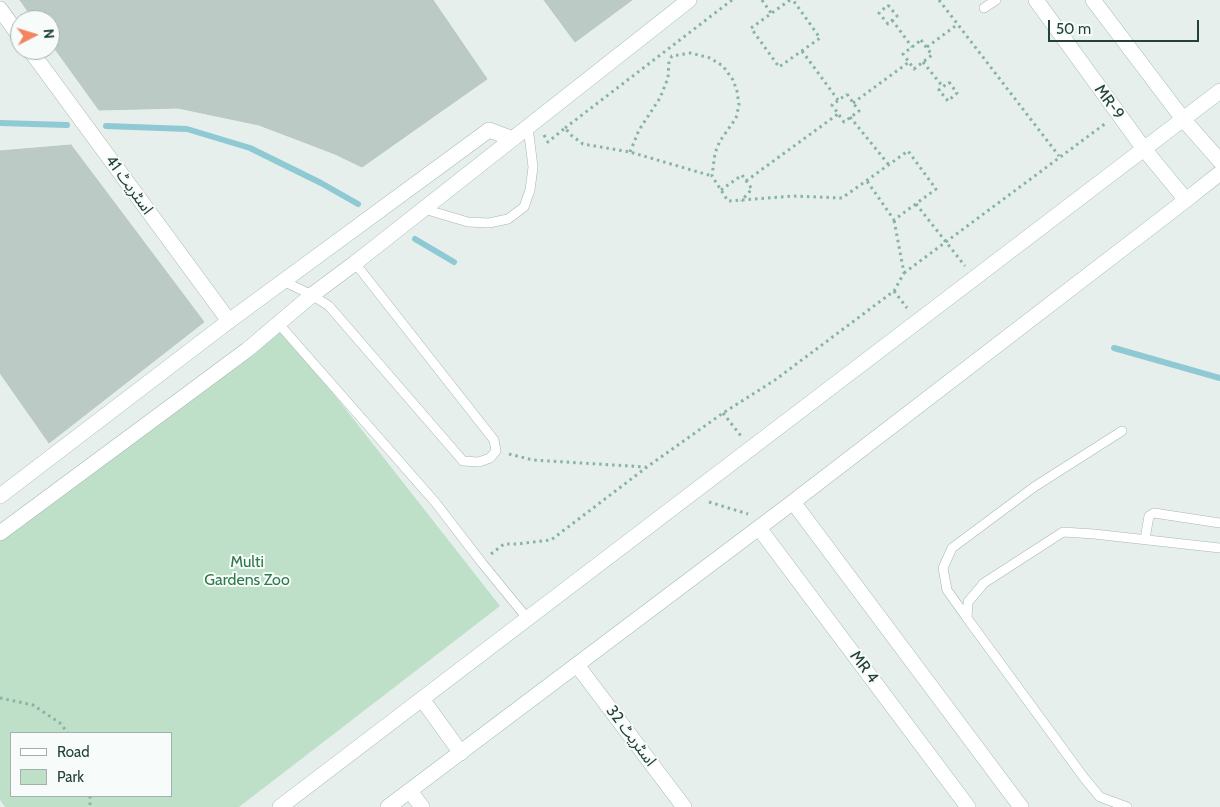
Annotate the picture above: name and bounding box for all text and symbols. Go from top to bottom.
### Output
north arrow [10,10,60,60]
scale bar [1050,10,1201,42]
text: 50 m [1056,20,1091,38]
text: N [40,28,58,39]
street label: MR-9 [1090,81,1128,123]
street label: اسٹریٹ 41 [101,152,157,218]
park label: Multi Gardens Zoo [204,552,290,590]
street label: MR 4 [846,647,882,687]
street label: اسٹریٹ 32 [602,702,660,770]
legend [10,732,172,797]
text: Road [57,743,90,761]
text: Park [57,768,84,786]

